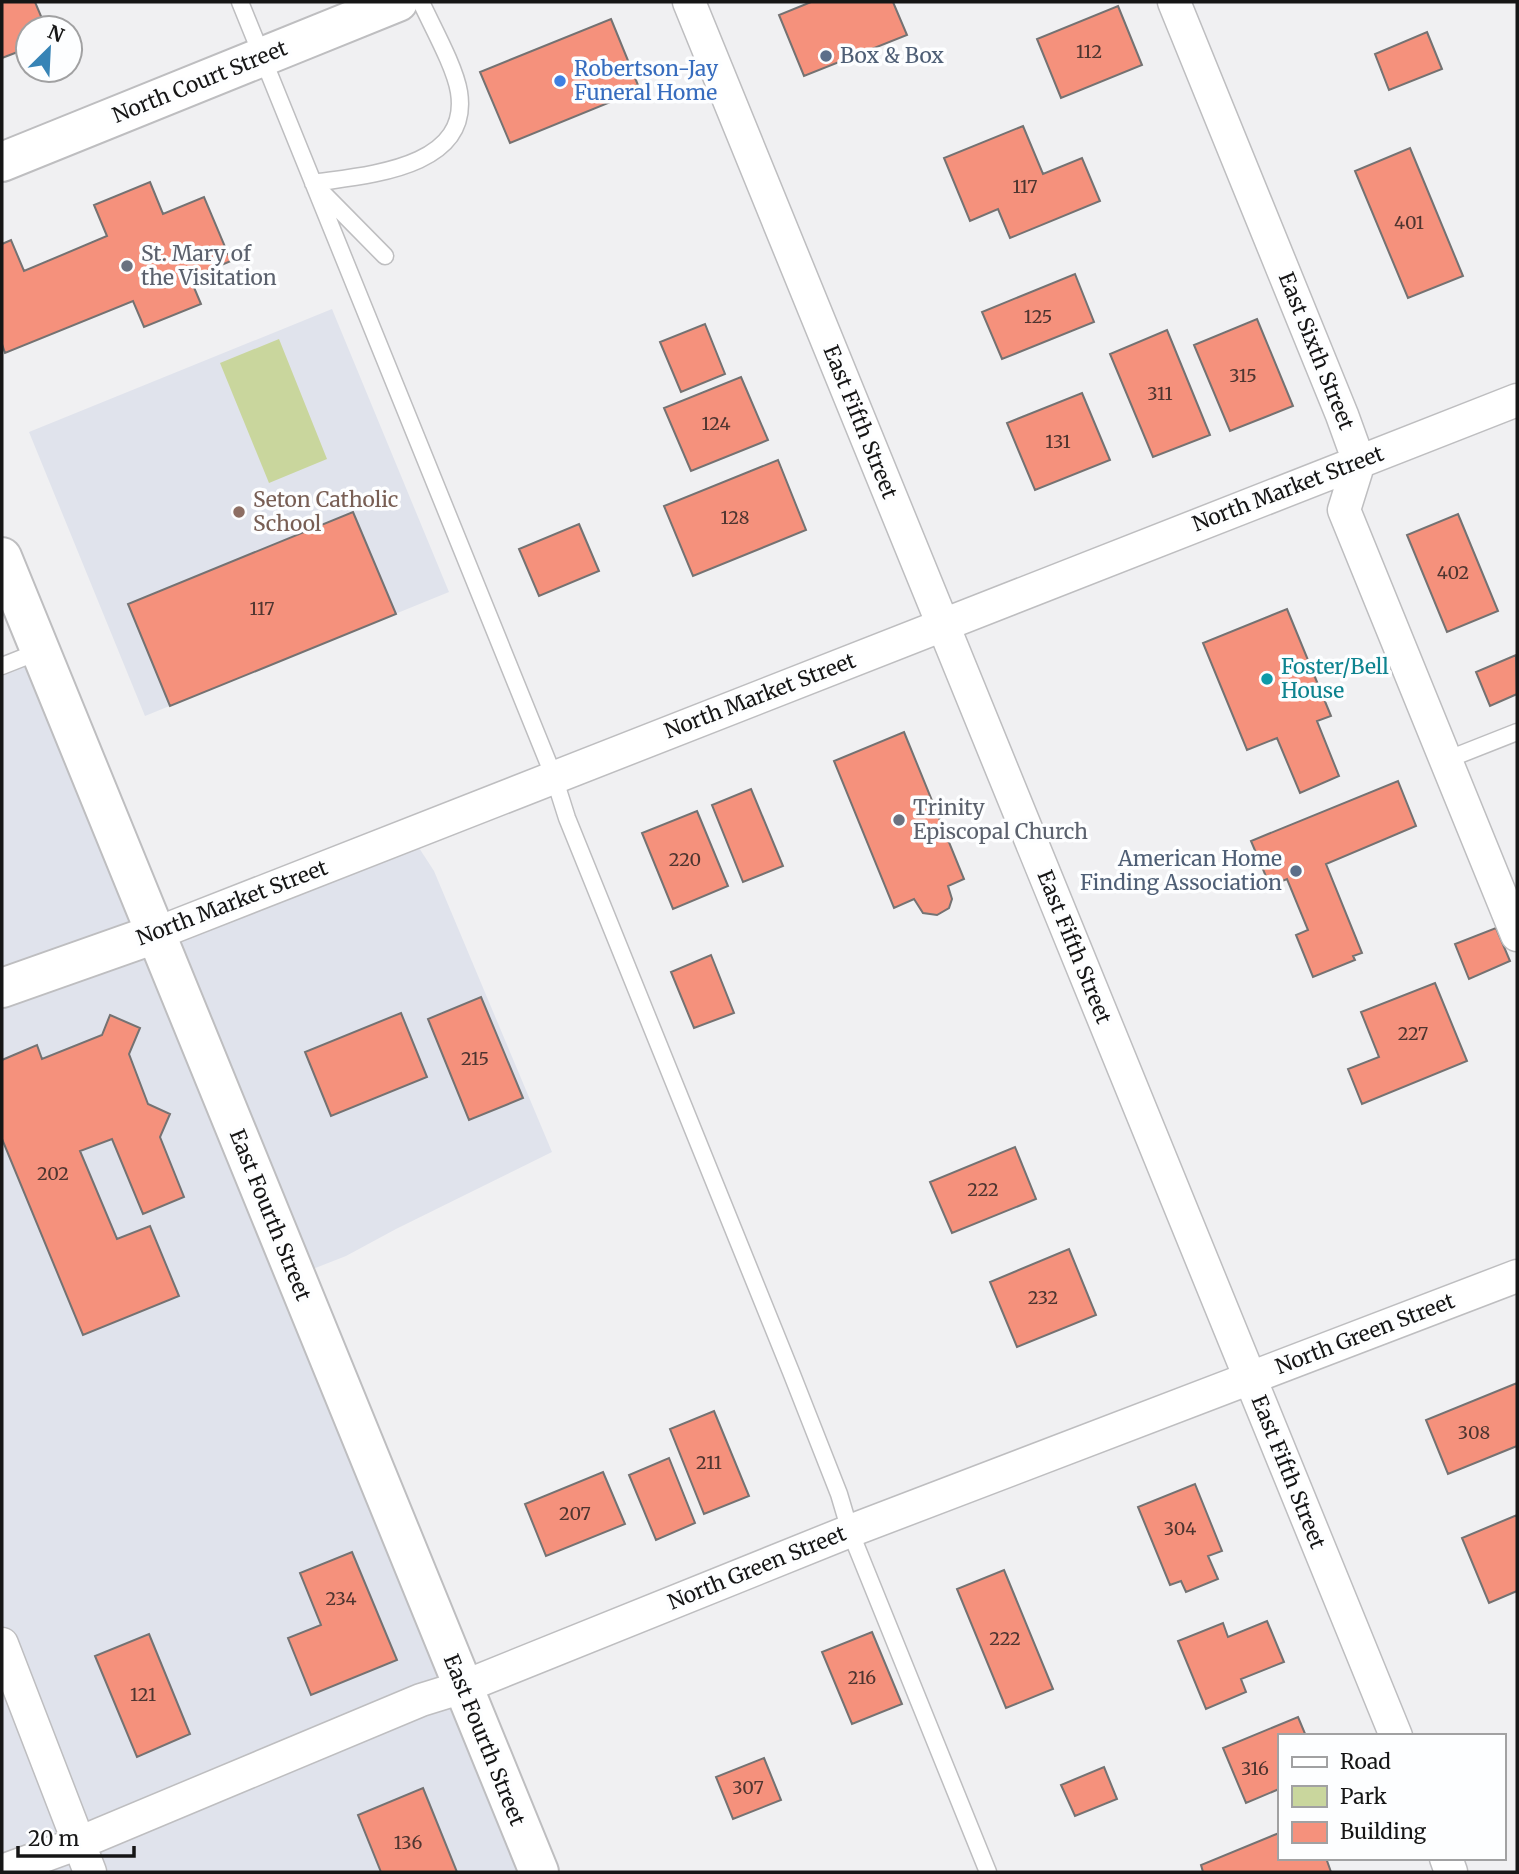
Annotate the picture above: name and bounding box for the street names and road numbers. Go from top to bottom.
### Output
street label: North Court Street [108,34,291,129]
street label: East Sixth Street [1273,268,1360,433]
street label: East Fifth Street [817,341,904,503]
street label: North Market Street [1188,440,1387,537]
street label: North Market Street [660,647,859,744]
street label: North Market Street [132,854,331,951]
street label: East Fifth Street [1031,866,1118,1028]
street label: East Fourth Street [224,1125,317,1305]
street label: North Green Street [1271,1287,1458,1380]
street label: East Fifth Street [1245,1391,1332,1553]
street label: North Green Street [664,1519,850,1616]
street label: East Fourth Street [438,1650,531,1830]

